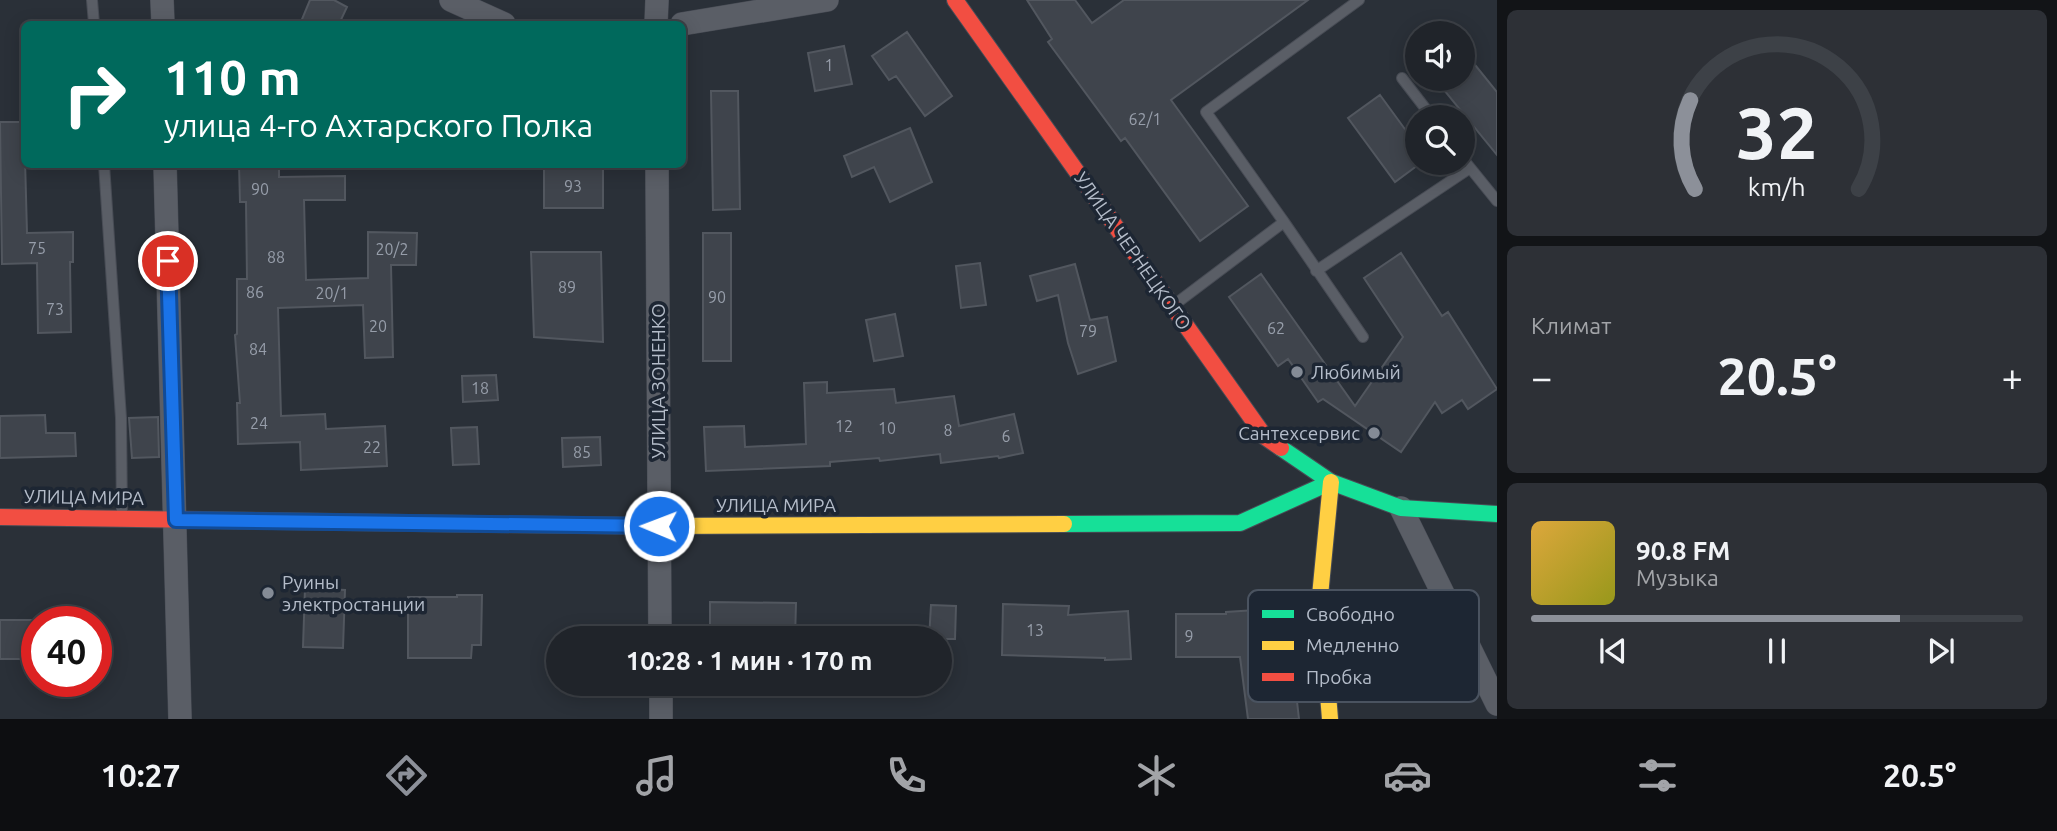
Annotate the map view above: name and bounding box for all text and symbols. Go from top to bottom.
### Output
map controls [1405,21,1475,175]
button: sound [1405,21,1475,91]
icon: right [49,49,140,140]
text: 110 m [164,49,301,104]
house number: 1 [824,56,834,74]
text: 32 [1736,92,1818,174]
button: search [1405,105,1475,175]
text: улица 4-го Ахтарского Полка [164,107,593,143]
house number: 62/1 [1129,110,1161,128]
street label: УЛИЦА ЧЕРНЕЦКОГО [1070,168,1196,334]
text: km/h [1748,173,1806,201]
house number: 93 [564,177,582,195]
house number: 90 [251,180,269,198]
pin [138,231,198,291]
house number: 75 [28,239,46,257]
house number: 20/2 [376,240,408,258]
icon: arrive [149,242,187,280]
house number: 88 [267,248,285,266]
house number: 89 [558,278,576,296]
house number: 86 [246,283,264,301]
house number: 20/1 [316,284,348,302]
house number: 90 [708,288,726,306]
house number: 73 [46,300,64,318]
street label: УЛИЦА ЗОНЕНКО [647,303,669,459]
text: Климат [1531,313,1611,338]
house number: 20 [369,317,387,335]
house number: 62 [1267,319,1285,337]
house number: 79 [1079,322,1097,340]
house number: 84 [249,340,267,358]
text: 20.5° [1717,347,1837,405]
text: − [1531,356,1552,398]
text: + [2002,356,2023,398]
place label: Любимый [1311,361,1401,383]
marker: Любимый [1289,364,1305,380]
house number: 18 [471,379,489,397]
house number: 24 [250,414,268,432]
house number: 12 [835,417,853,435]
house number: 10 [878,419,896,437]
house number: 8 [943,421,953,439]
place label: Сантехсервис [1238,422,1360,444]
marker: Сантехсервис [1366,425,1382,441]
house number: 6 [1001,427,1011,445]
house number: 22 [363,438,381,456]
house number: 85 [573,443,591,461]
street label: УЛИЦА МИРА [24,485,145,509]
position arrow [622,489,696,563]
street label: УЛИЦА МИРА [716,494,837,516]
text: 90.8 FM [1636,536,1730,565]
text: Музыка [1636,565,1719,590]
place label: Руины электростанции [282,571,425,615]
marker: Руины электростанции [260,585,276,601]
legend [1248,590,1479,702]
text: Свободно [1306,603,1395,625]
speed limit sign: 40 [21,606,112,697]
house number: 13 [1026,621,1044,639]
house number: 9 [1184,627,1194,645]
icon: previous [1594,632,1632,670]
icon: pause [1758,632,1796,670]
icon: next [1922,632,1960,670]
text: Медленно [1306,634,1399,656]
text: 10:28 · 1 мин · 170 m [626,646,872,675]
text: Пробка [1306,666,1372,688]
icon: directions [382,751,431,800]
icon: music [632,751,681,800]
icon: phone [882,751,931,800]
icon: climate [1132,751,1181,800]
icon: car [1383,751,1432,800]
icon: filters [1633,751,1682,800]
text: 10:27 [101,757,181,793]
text: 20.5° [1883,757,1956,793]

